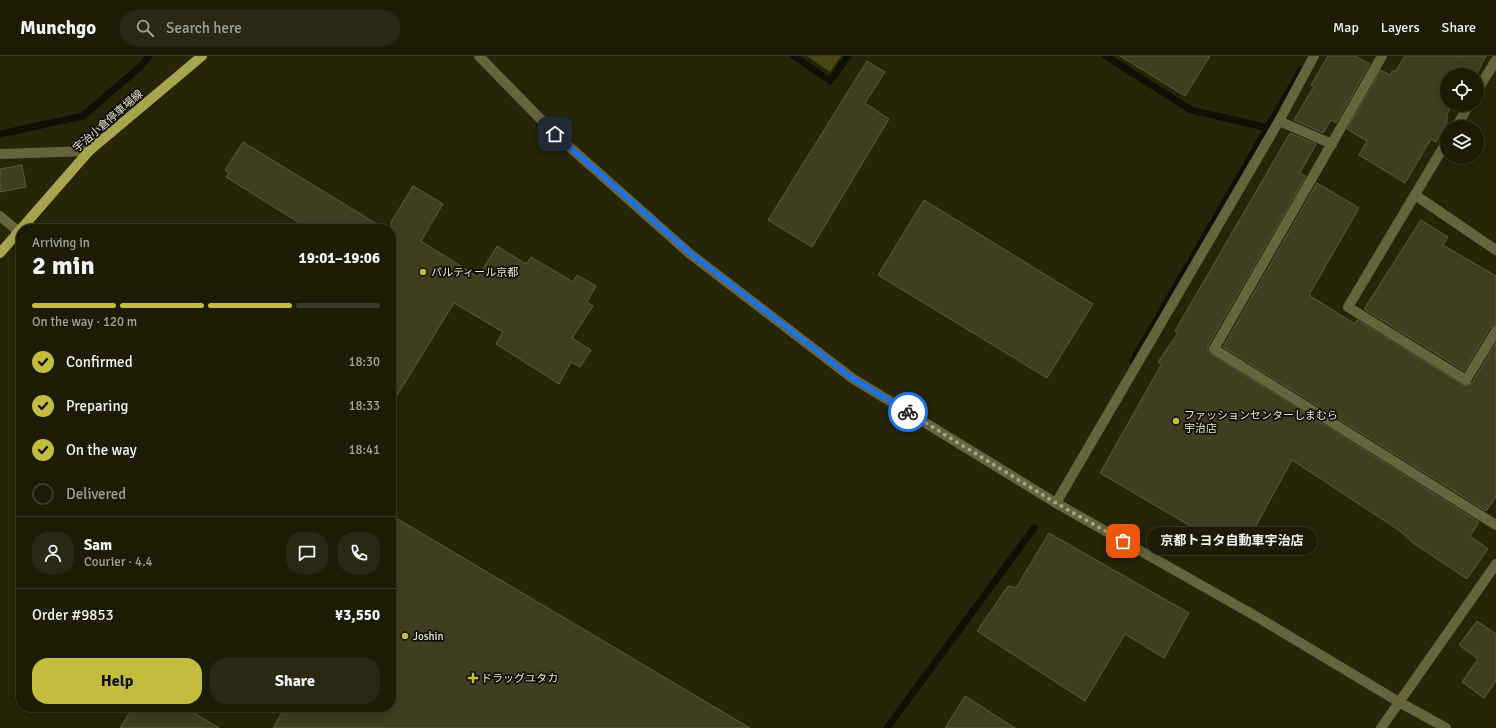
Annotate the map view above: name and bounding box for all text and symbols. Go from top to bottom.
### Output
search box [120,10,400,46]
text: Munchgo [20,16,96,40]
icon: search [134,17,156,39]
text: Search here [166,19,242,37]
text: Map [1333,19,1359,36]
text: Layers [1381,19,1420,36]
text: Share [1442,19,1476,36]
map controls [1440,68,1484,164]
button: locate [1440,68,1484,112]
street label: 宇治小倉停車場線 [71,87,145,155]
pin [538,117,572,151]
button: layers [1440,120,1484,164]
icon: home [544,123,566,145]
text: Arriving in [32,235,90,251]
text: 19:01–19:06 [299,249,380,267]
text: 2 min [32,250,95,282]
place label: パルティール京都 [431,266,518,279]
marker: パルティール京都 [418,267,428,277]
text: On the way · 120 m [32,314,137,330]
icon: check [32,351,54,373]
text: Confirmed [66,353,133,371]
text: 18:30 [348,354,380,370]
courier [888,392,928,432]
icon: check [32,395,54,417]
text: Preparing [66,397,129,415]
text: 18:33 [348,398,380,414]
icon: bike [897,401,919,423]
place label: ファッションセンターしまむら 宇治店 [1184,409,1338,435]
marker: ファッションセンターしまむら 宇治店 [1171,416,1181,426]
icon: check [32,439,54,461]
text: On the way [66,441,137,459]
text: 18:41 [348,442,380,458]
text: Delivered [66,485,126,503]
pin [1106,524,1140,558]
callout: 京都トヨタ自動車宇治店 [1147,527,1317,555]
icon: bag [1112,530,1134,552]
button: person [32,532,74,574]
button: chat [286,532,328,574]
button: phone [338,532,380,574]
text: 京都トヨタ自動車宇治店 [1160,533,1304,549]
text: Sam [84,536,112,554]
text: Courier · 4.4 [84,554,153,570]
text: Order #9853 [32,606,114,624]
text: ¥3,550 [335,606,380,624]
place label: Joshin [413,630,443,643]
marker: Joshin [400,631,410,641]
button: Help [32,658,202,704]
button: Share [210,658,380,704]
place label: ドラッグユタカ [481,672,558,685]
marker: ドラッグユタカ [468,673,478,683]

